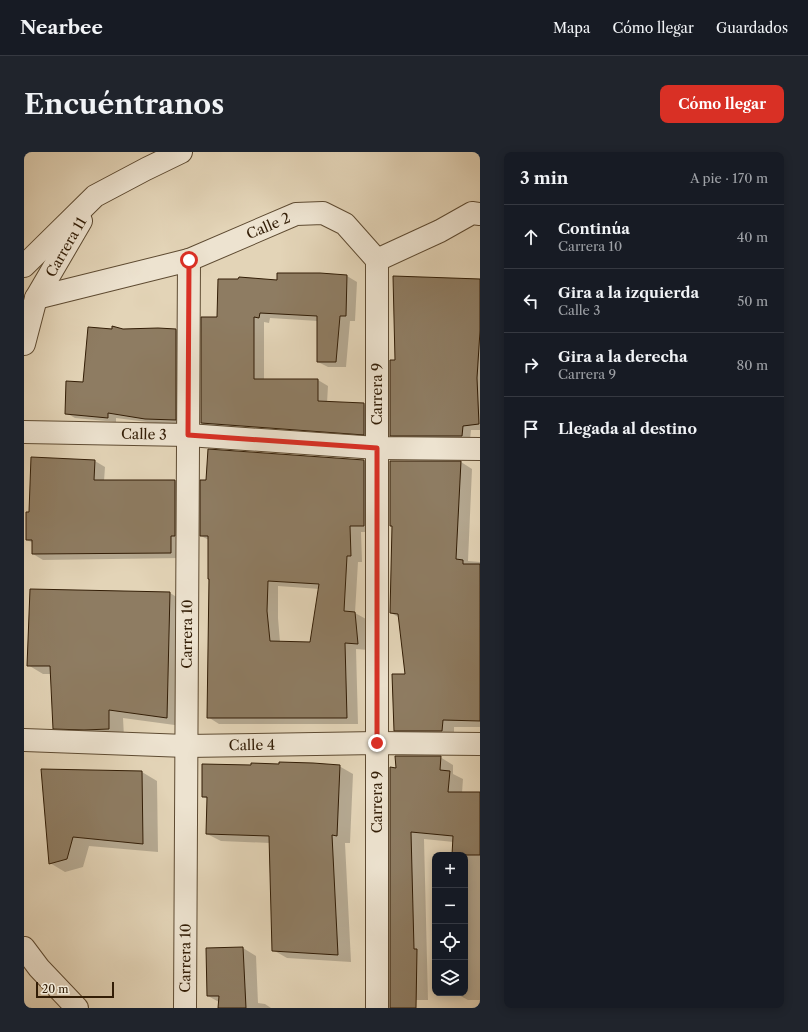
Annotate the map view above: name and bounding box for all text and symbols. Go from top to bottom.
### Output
text: Nearbee [20,16,103,39]
text: Mapa [553,19,590,37]
text: Cómo llegar [612,19,694,37]
text: Guardados [716,19,788,37]
button: Cómo llegar [660,85,784,123]
text: Encuéntranos [24,87,224,121]
text: 3 min [520,168,569,188]
text: A pie · 170 m [690,170,768,186]
street label: Calle 2 [244,209,293,243]
street label: Carrera 11 [42,214,90,280]
text: Continúa [558,219,630,238]
icon: ahead [520,226,542,248]
text: 40 m [737,229,768,245]
text: Carrera 10 [558,238,622,254]
route start [180,251,198,269]
text: Gira a la izquierda [558,283,699,302]
icon: left [520,290,542,312]
text: 50 m [737,293,768,309]
text: Calle 3 [558,302,601,318]
text: Gira a la derecha [558,347,688,366]
icon: right [520,354,542,376]
text: 80 m [736,357,768,373]
street label: Carrera 9 [368,363,386,425]
text: Carrera 9 [558,366,616,382]
icon: arrive [520,418,542,440]
text: Llegada al destino [558,419,697,438]
street label: Calle 3 [121,425,167,444]
street label: Carrera 10 [178,599,196,669]
route end [368,734,386,752]
street label: Calle 4 [229,736,275,754]
street label: Carrera 9 [368,771,386,833]
map controls [432,852,468,996]
button: + [432,852,468,888]
button: − [432,888,468,924]
street label: Carrera 10 [176,923,194,993]
button: locate [432,924,468,960]
button: layers [432,960,468,996]
scale bar [36,980,114,999]
text: 20 m [42,982,68,996]

